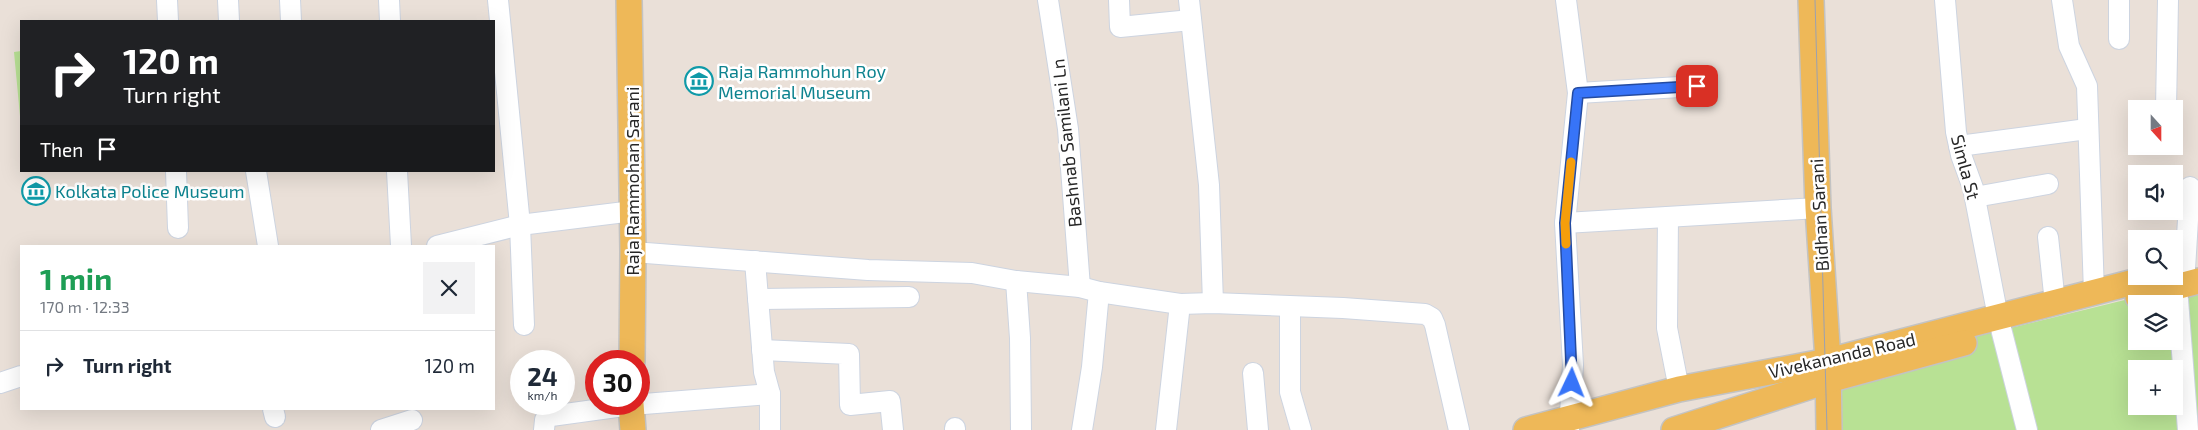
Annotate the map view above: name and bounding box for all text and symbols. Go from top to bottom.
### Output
text: 120 m [123,39,219,81]
icon: right [40,40,105,105]
street label: Bashnab Samilani Ln [1046,58,1086,228]
place label: Raja Rammohun Roy Memorial Museum [718,60,887,103]
pin [1676,65,1718,107]
museum icon: Raja Rammohun Roy Memorial Museum [684,66,714,96]
icon: arrive [1683,72,1711,100]
text: Turn right [123,81,221,107]
street label: Raja Rammohan Sarani [621,87,643,275]
north arrow [2128,100,2182,155]
map controls [2128,100,2183,415]
street label: Simla St [1947,132,1985,202]
icon: arrive [93,135,121,163]
text: Then [40,138,83,161]
street label: Bidhan Sarani [1805,158,1833,272]
button: sound [2128,165,2183,220]
museum icon: Kolkata Police Museum [21,176,51,206]
place label: Kolkata Police Museum [55,180,245,202]
button: search [2128,230,2183,285]
text: 1 min [40,260,112,296]
button: close [423,262,475,314]
button: layers [2128,295,2183,350]
text: 170 m · 12:33 [40,297,130,316]
street label: Vivekananda Road [1766,327,1918,383]
speed limit sign: 30 [585,350,650,415]
icon: right [40,352,68,380]
text: Turn right [83,354,171,377]
text: 120 m [424,354,475,377]
position arrow [1545,356,1597,408]
button: + [2128,360,2183,415]
text: 24 [527,361,558,391]
text: km/h [528,388,557,402]

